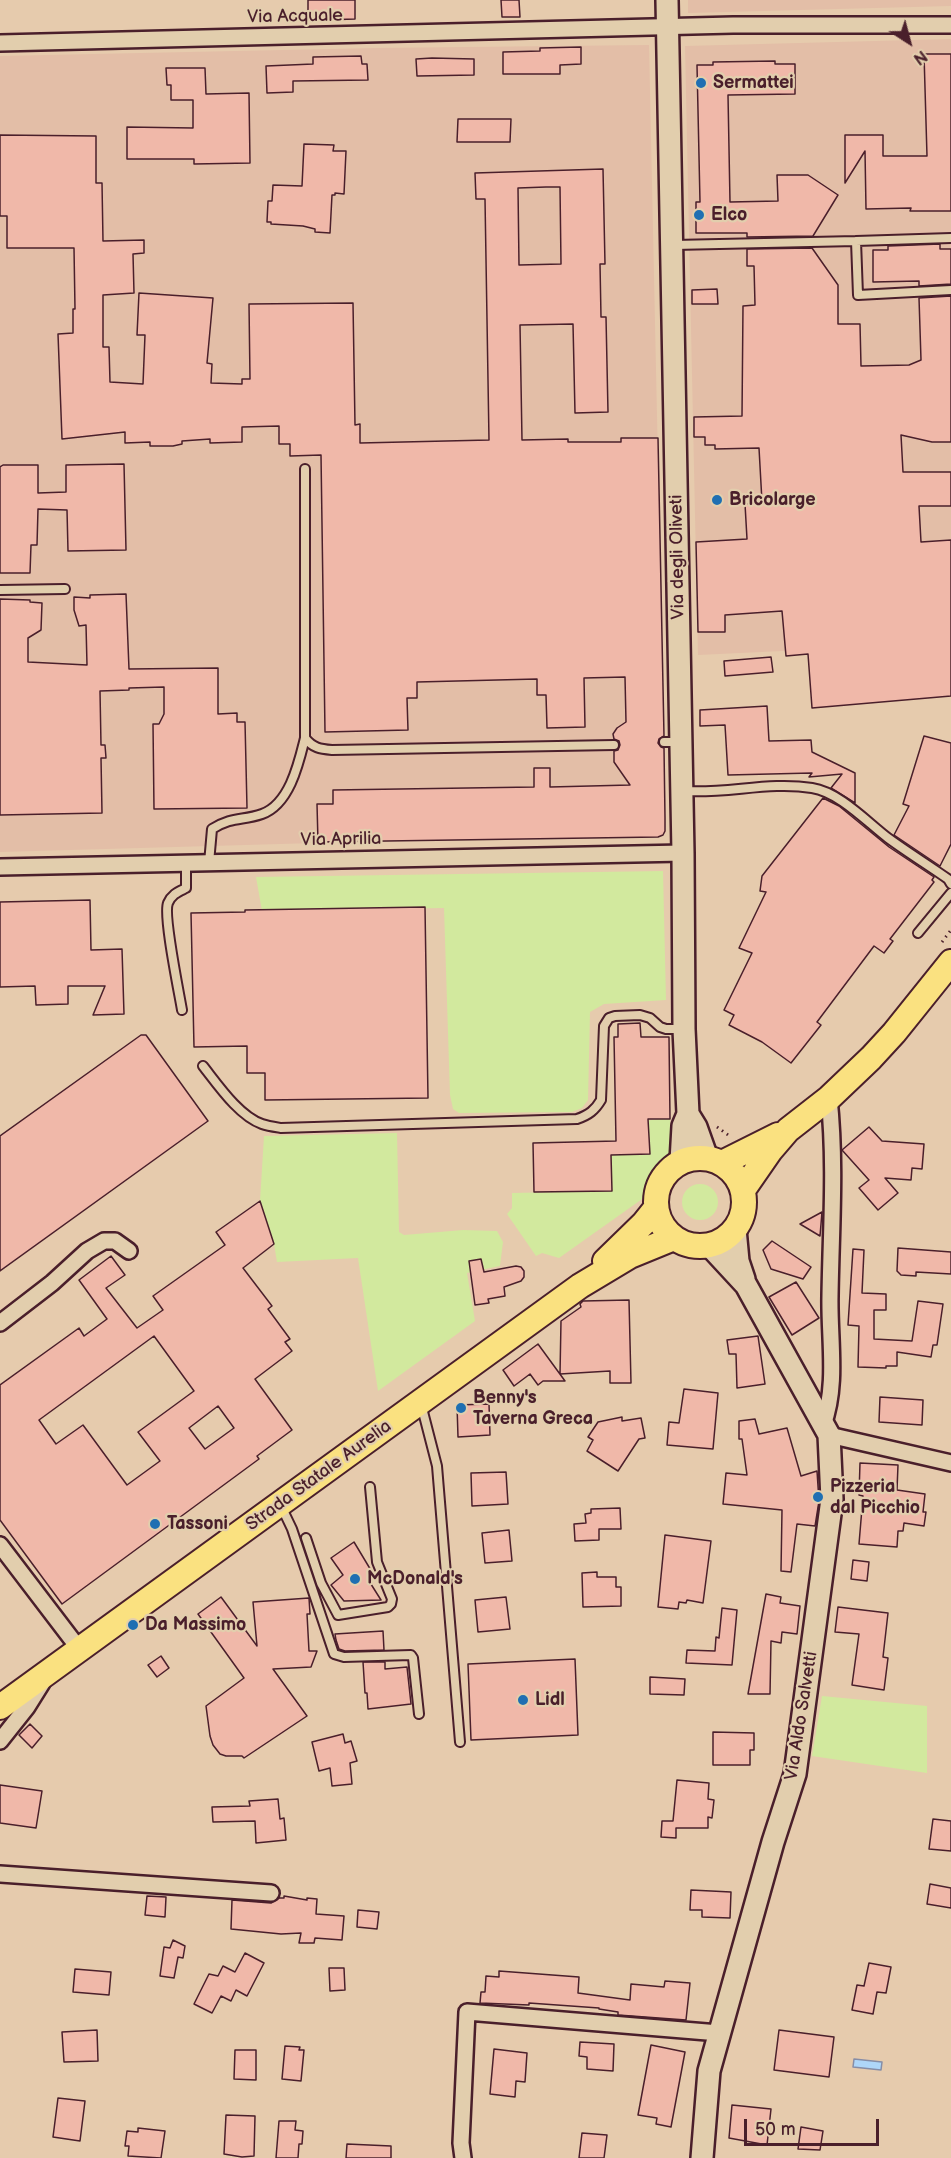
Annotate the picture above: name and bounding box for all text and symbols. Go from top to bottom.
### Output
street label: Via Acquale [247,5,343,29]
north arrow [879,12,939,72]
text: N [909,46,930,68]
place label: Sermattei [713,72,794,94]
marker: Sermattei [694,76,708,90]
place label: Elco [711,204,747,226]
marker: Elco [692,208,706,222]
place label: Bricolarge [729,489,816,511]
marker: Bricolarge [710,493,724,507]
street label: Via degli Oliveti [666,494,690,620]
street label: Via Aprilia [300,828,382,852]
place label: Benny's Taverna Greca [473,1387,593,1430]
marker: Benny's Taverna Greca [454,1401,468,1415]
street label: Strada Statale Aurelia [242,1416,396,1536]
place label: Pizzeria dal Picchio [830,1476,920,1518]
marker: Pizzeria dal Picchio [811,1490,825,1504]
place label: Tassoni [167,1513,228,1535]
marker: Tassoni [148,1517,162,1531]
place label: McDonald's [367,1568,463,1590]
marker: McDonald's [348,1572,362,1586]
place label: Da Massimo [145,1614,246,1636]
marker: Da Massimo [126,1618,140,1632]
street label: Via Aldo Salvetti [781,1650,823,1782]
place label: Lidl [535,1689,565,1711]
marker: Lidl [516,1693,530,1707]
scale bar [747,2107,882,2145]
text: 50 m [755,2119,796,2140]

